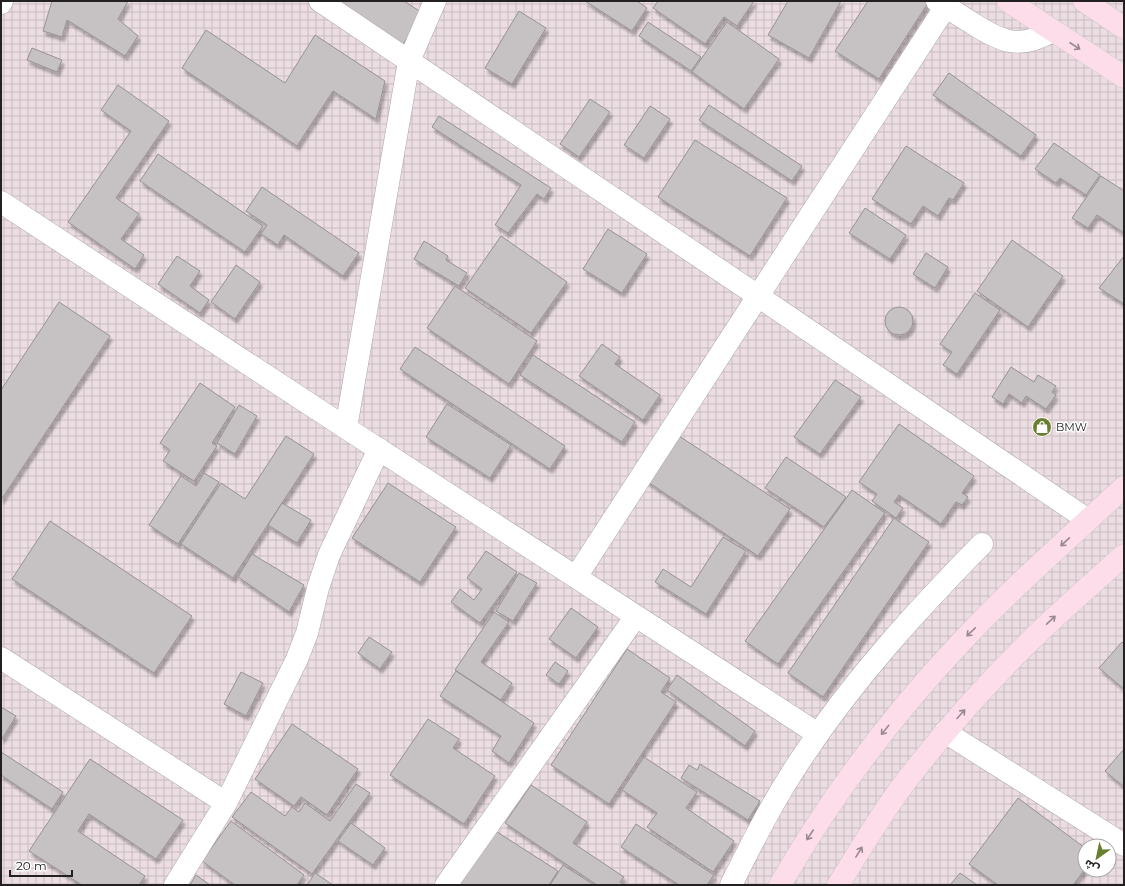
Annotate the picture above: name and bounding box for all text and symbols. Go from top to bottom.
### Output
one-way arrow [1070,42,1081,50]
shop icon: BMW [1031,416,1053,438]
place label: BMW [1056,420,1087,434]
one-way arrow [1060,537,1070,547]
one-way arrow [1046,616,1056,625]
one-way arrow [966,627,976,637]
one-way arrow [956,709,966,719]
one-way arrow [881,724,890,735]
one-way arrow [806,830,814,841]
north arrow [1077,838,1117,878]
one-way arrow [855,846,863,858]
scale bar [10,852,72,878]
text: ش [1081,856,1102,876]
text: 20 m [16,858,47,873]

